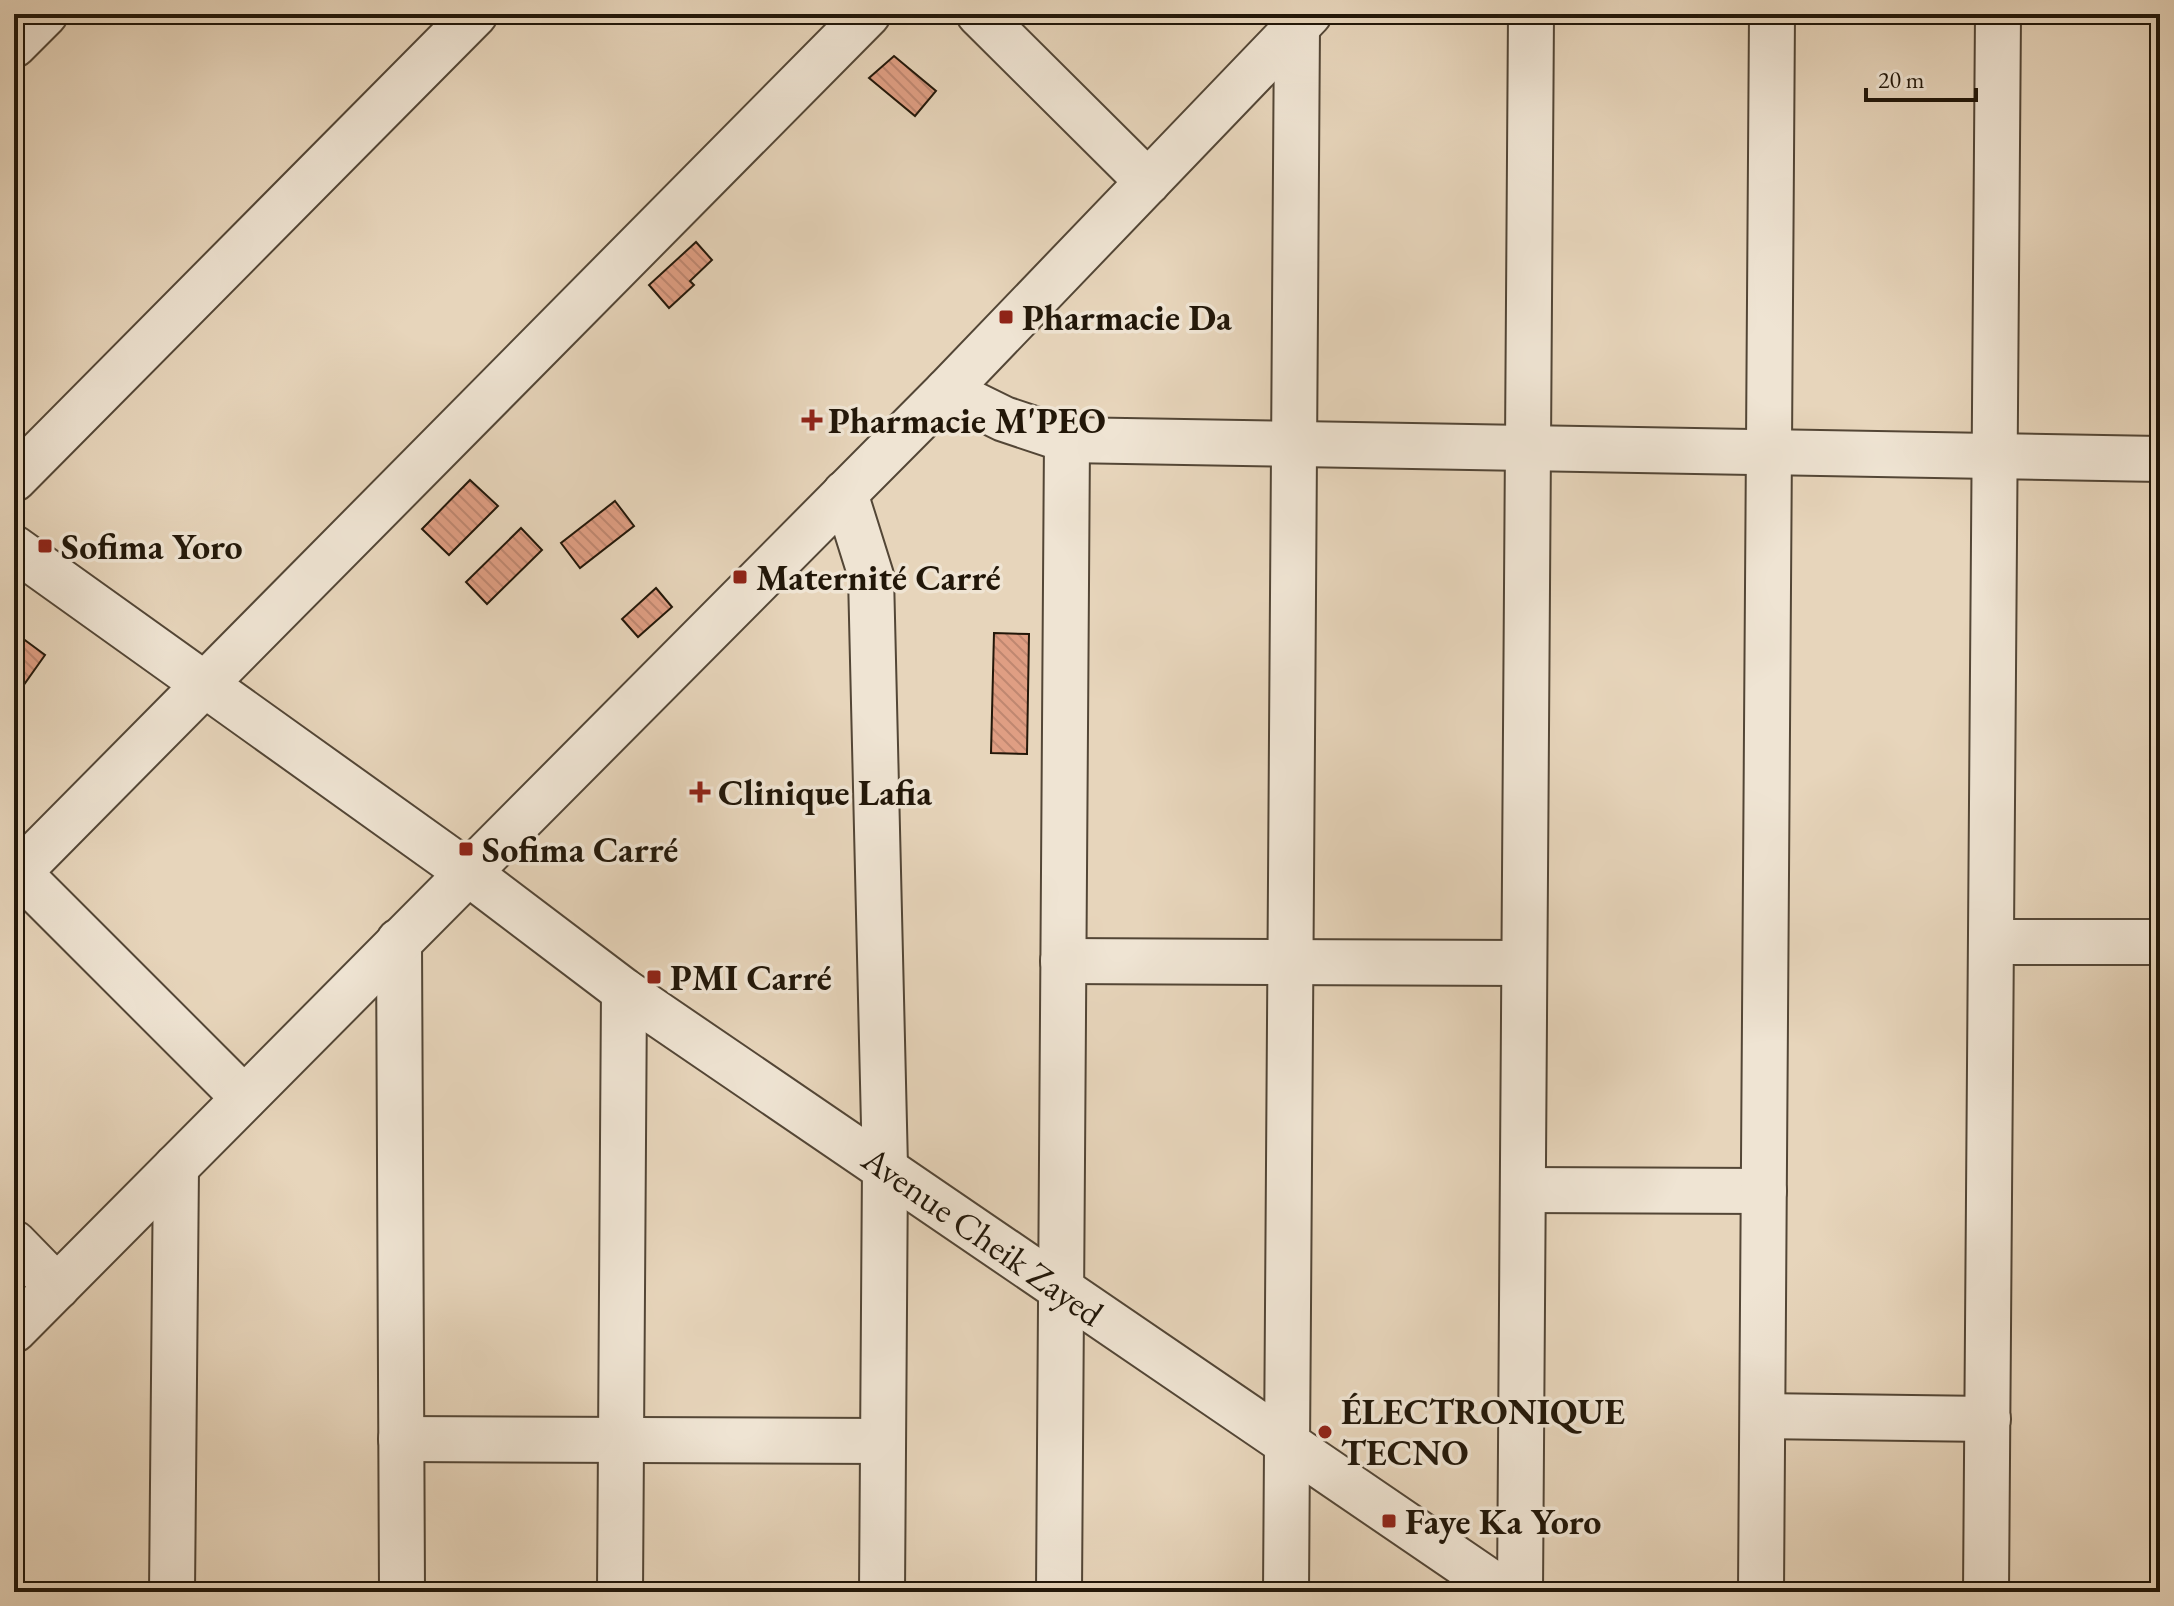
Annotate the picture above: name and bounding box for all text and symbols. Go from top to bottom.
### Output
scale bar [1866,52,1976,102]
text: 20 m [1878,64,1925,95]
place label: Pharmacie Da [1022,294,1232,341]
marker: Pharmacie Da [997,308,1015,326]
place label: Pharmacie M'PEO [828,397,1106,444]
marker: Pharmacie M'PEO [803,411,821,429]
place label: Sofima Yoro [61,523,243,570]
marker: Sofima Yoro [36,537,54,555]
place label: Maternité Carré [756,554,1001,601]
marker: Maternité Carré [731,568,749,586]
place label: Clinique Lafia [718,769,932,816]
marker: Clinique Lafia [689,781,711,803]
place label: Sofima Carré [482,826,678,873]
marker: Sofima Carré [457,840,475,858]
place label: PMI Carré [670,954,832,1001]
marker: PMI Carré [645,968,663,986]
street label: Avenue Cheik Zayed [852,1135,1113,1337]
place label: ÉLECTRONIQUE TECNO [1341,1388,1625,1476]
marker: ÉLECTRONIQUE TECNO [1316,1423,1334,1441]
place label: Faye Ka Yoro [1405,1498,1601,1545]
marker: Faye Ka Yoro [1380,1512,1398,1530]

